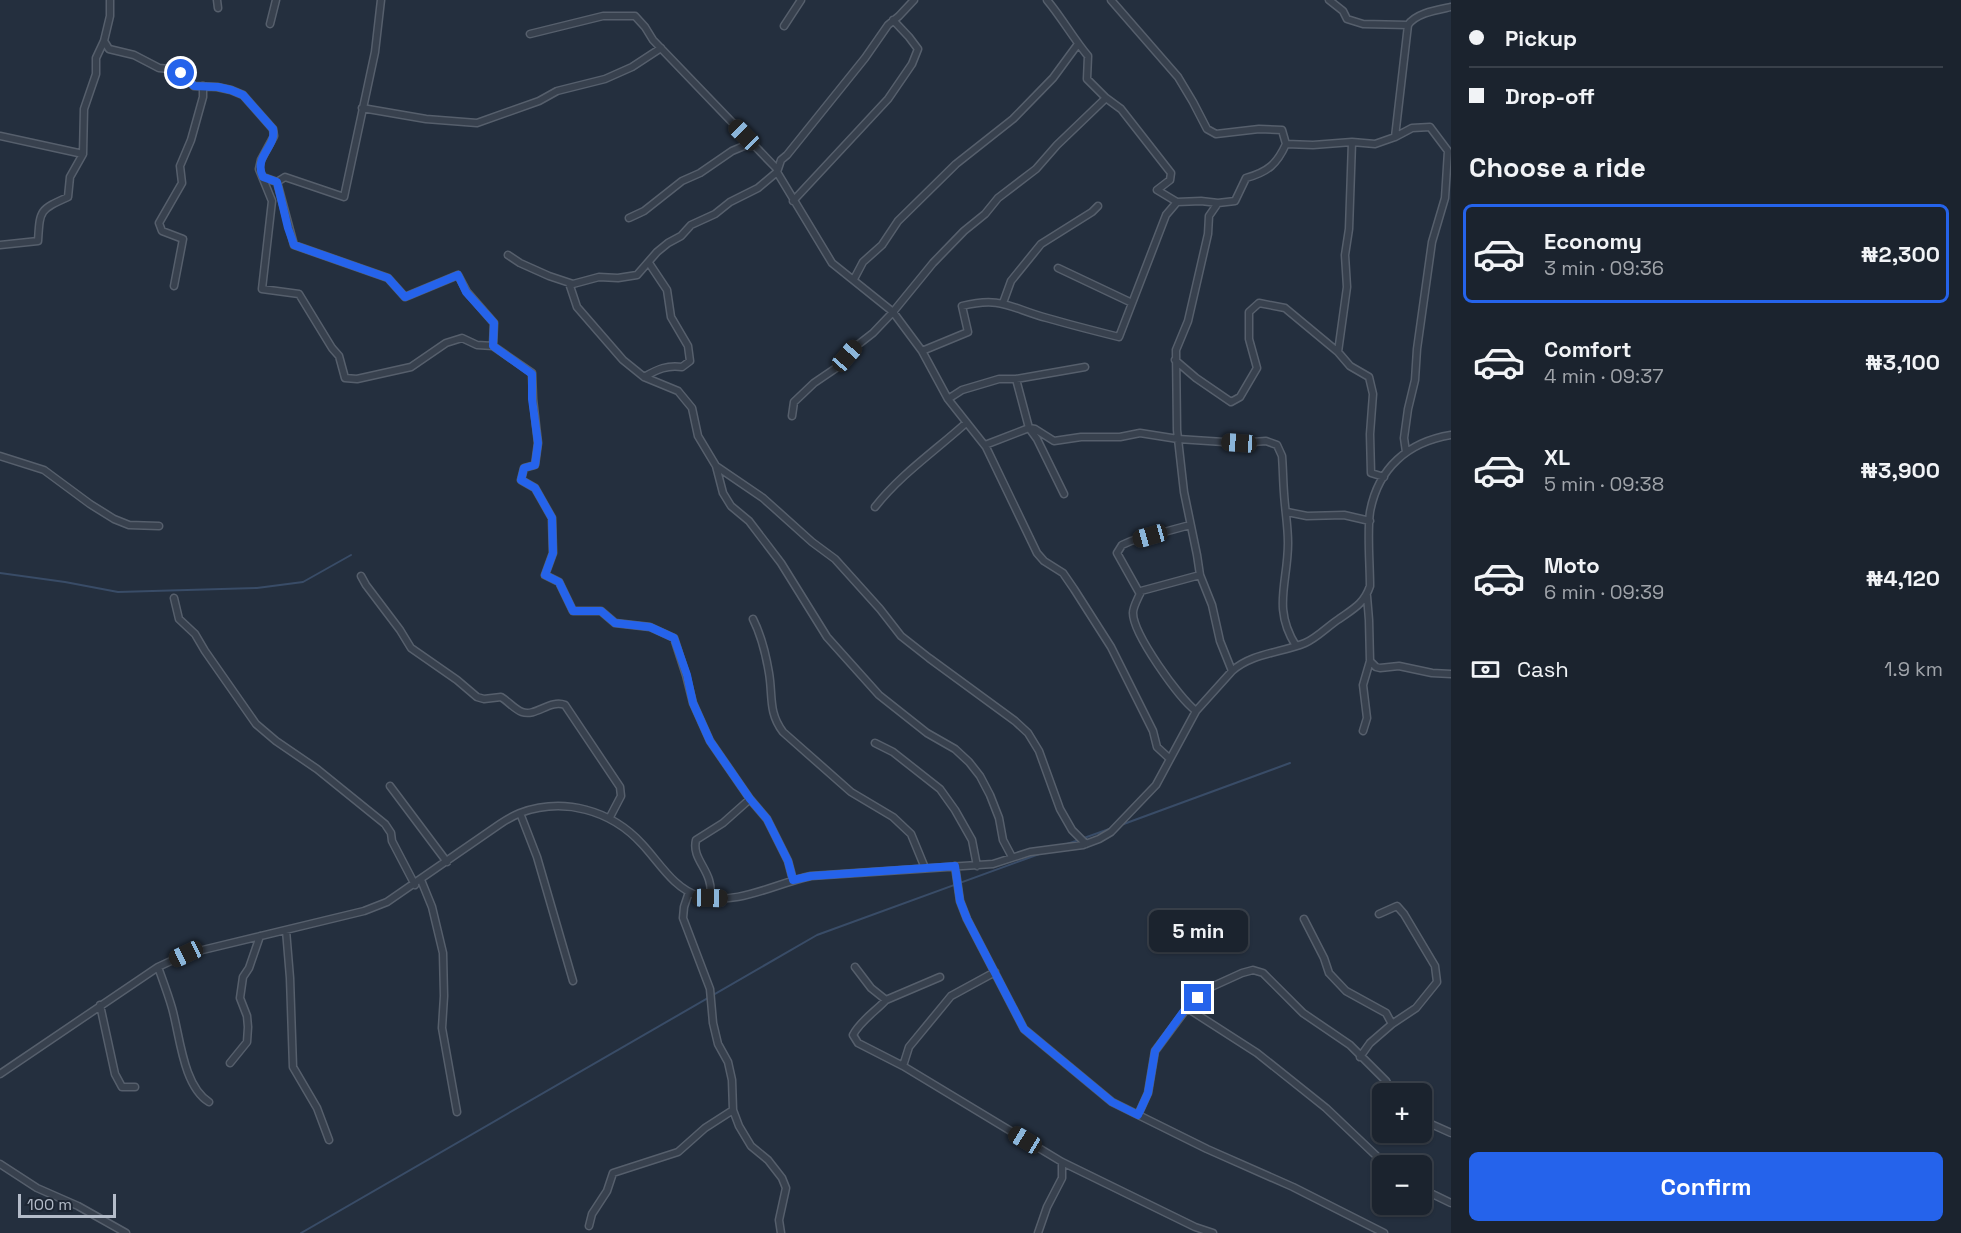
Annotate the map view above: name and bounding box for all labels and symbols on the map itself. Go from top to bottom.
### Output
route start [167,59,194,86]
car [725,116,763,154]
car [828,337,866,375]
car [1220,433,1258,453]
car [1130,522,1170,550]
car [692,889,728,907]
callout: 5 min [1148,911,1248,953]
car [166,938,206,970]
route end [1184,984,1211,1011]
car [1005,1123,1045,1157]
scale bar [18,1191,116,1218]

